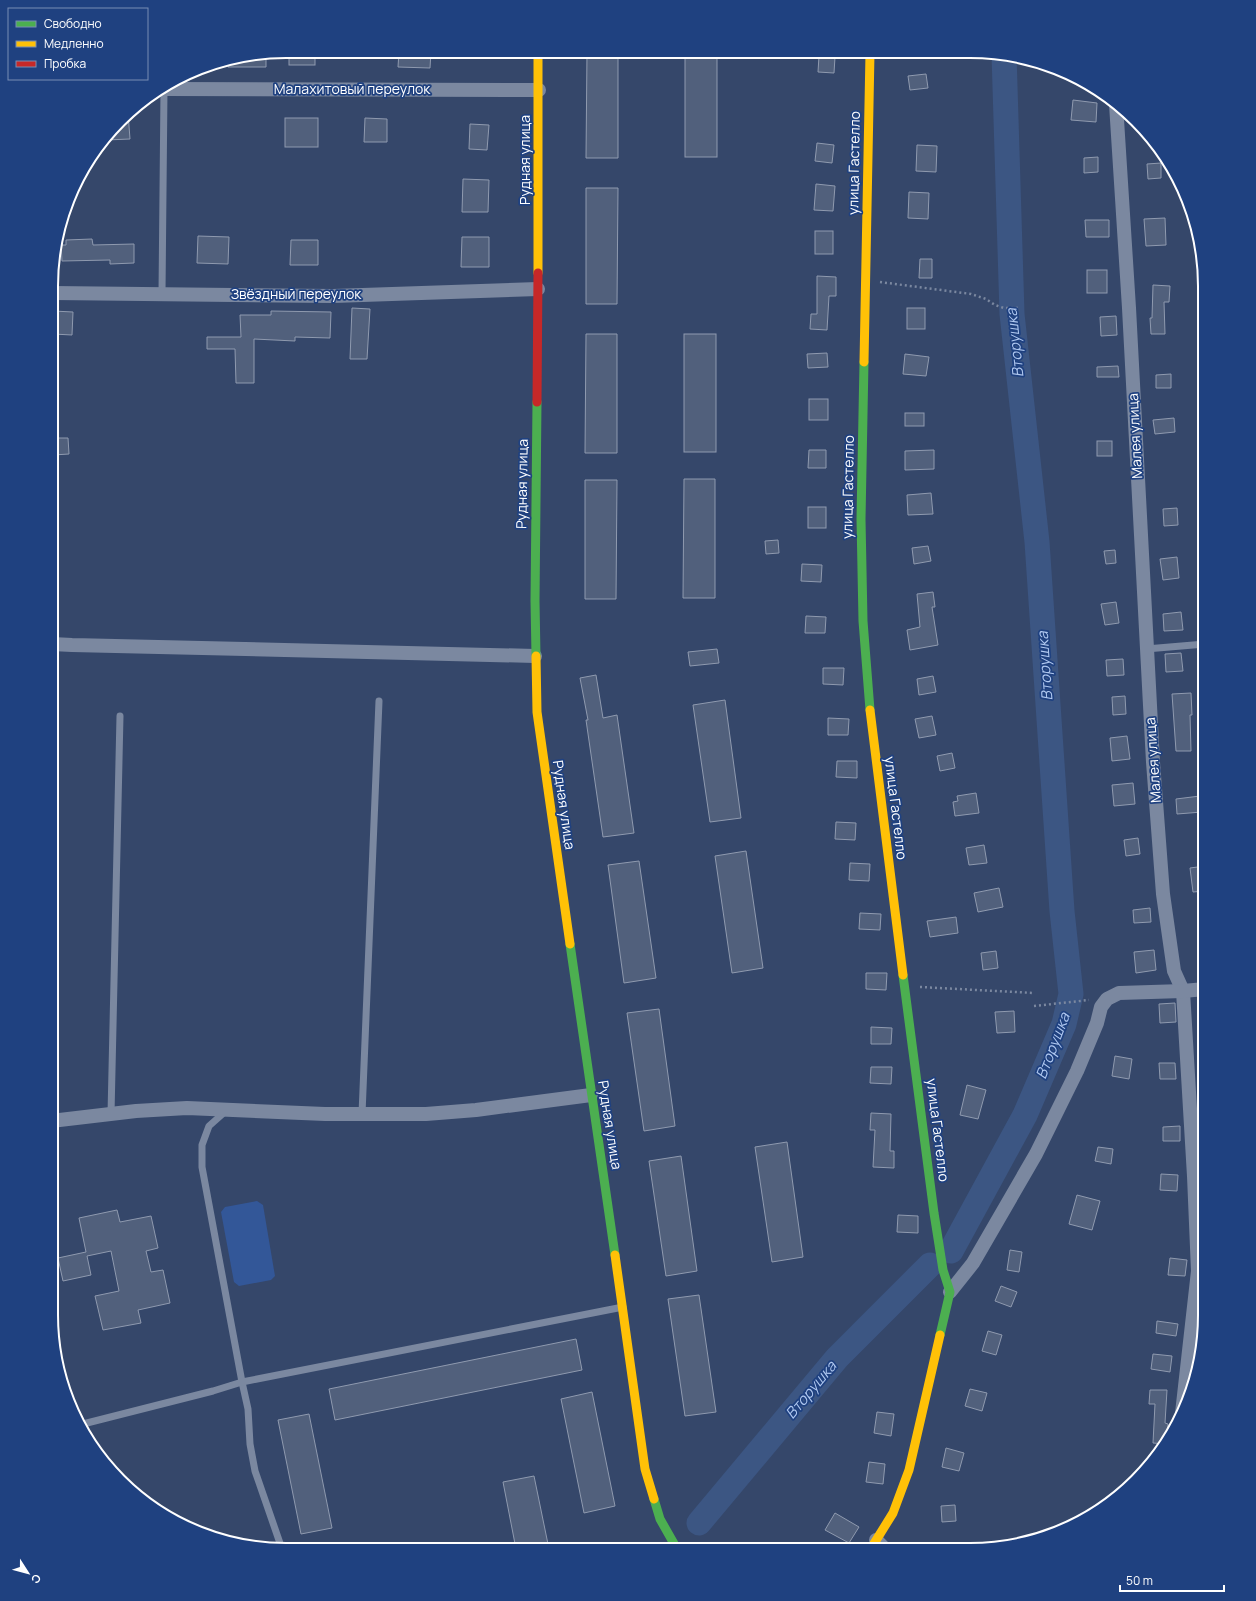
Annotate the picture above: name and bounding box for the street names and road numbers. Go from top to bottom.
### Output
street label: Малахитовый переулок [274,79,431,98]
street label: улица Гастелло [843,111,864,215]
street label: Рудная улица [515,115,534,205]
street label: Звёздный переулок [231,284,362,303]
street label: Малея улица [1123,393,1146,479]
street label: улица Гастелло [837,435,858,539]
street label: Рудная улица [511,439,532,529]
street label: Малея улица [1140,717,1165,803]
street label: улица Гастелло [881,755,912,861]
street label: Рудная улица [549,759,580,851]
street label: улица Гастелло [923,1077,954,1183]
street label: Рудная улица [594,1079,627,1171]

